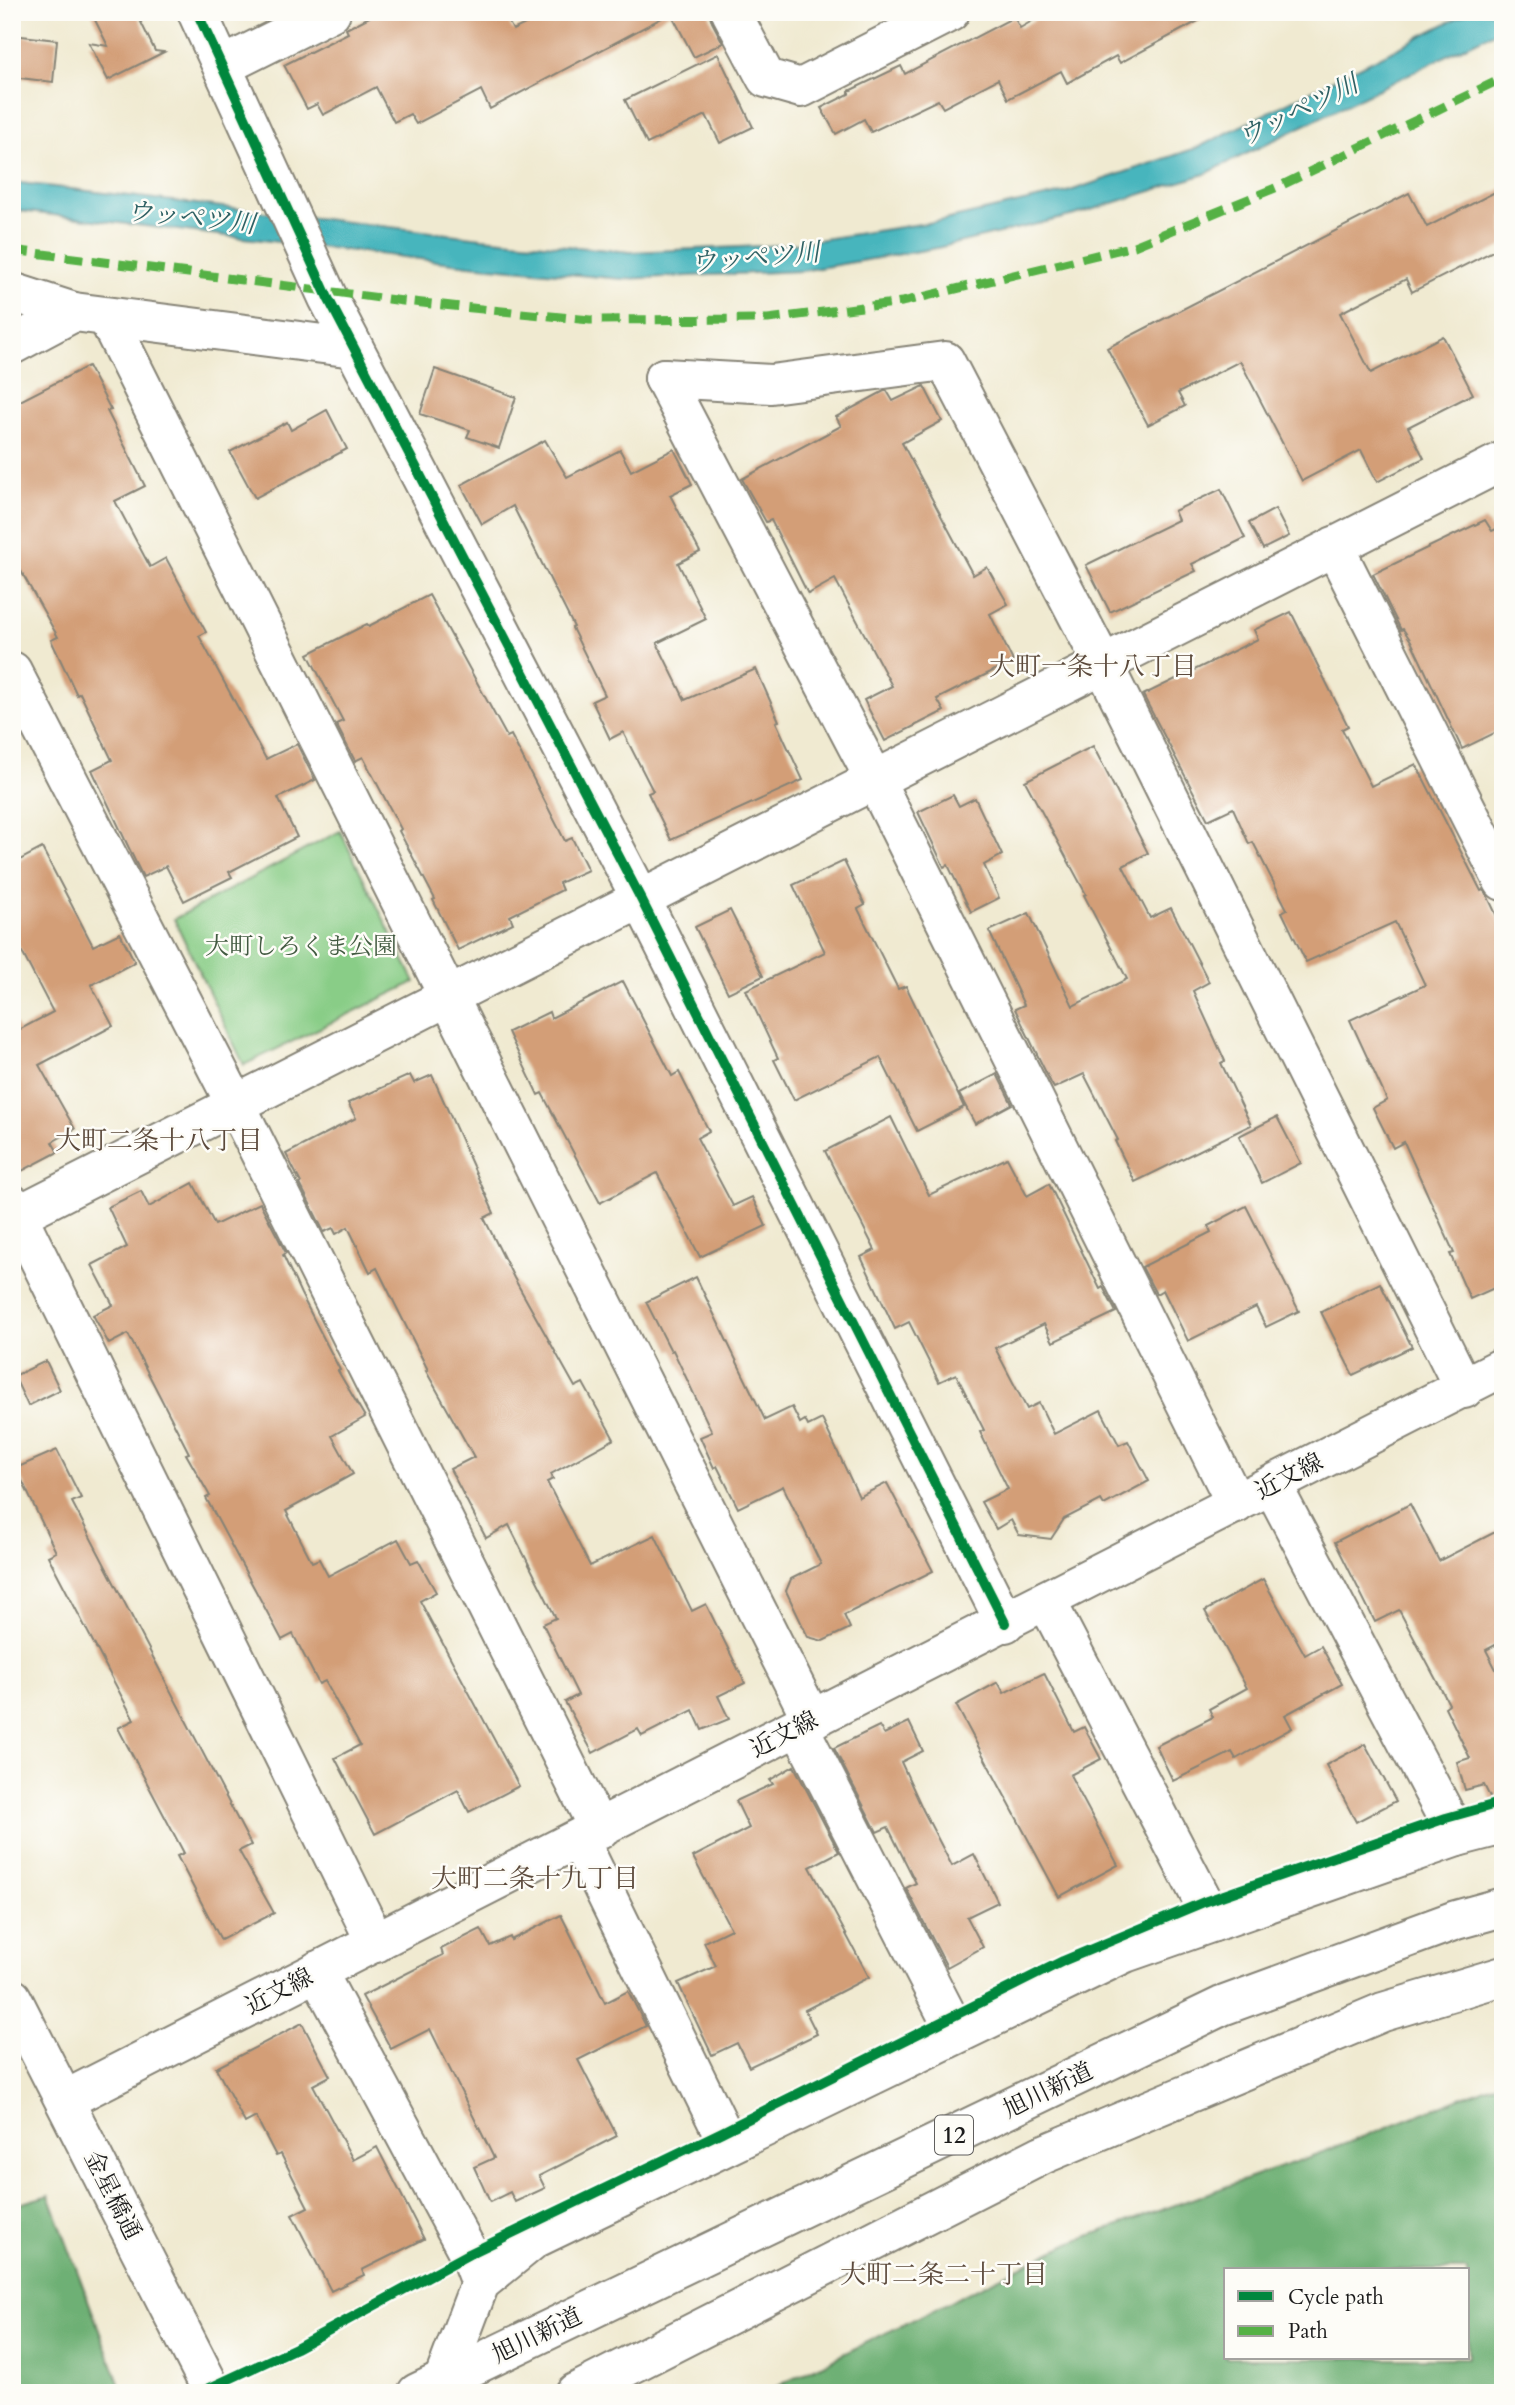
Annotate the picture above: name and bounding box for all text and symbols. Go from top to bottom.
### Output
water label: ウッペツ川 [1232,65,1367,155]
water label: ウッペツ川 [125,193,260,242]
water label: ウッペツ川 [689,234,824,281]
district label: 大町一条十八丁目 [989,649,1197,684]
park label: 大町しろくま公園 [205,930,397,963]
district label: 大町二条十八丁目 [55,1123,263,1158]
street label: 近文線 [1250,1445,1329,1507]
street label: 近文線 [745,1703,824,1765]
district label: 大町二条十九丁目 [431,1861,639,1896]
street label: 近文線 [240,1960,319,2022]
street label: 旭川新道 [998,2055,1099,2126]
road number: 12 [935,2116,973,2154]
street label: 金星橋通 [76,2145,149,2245]
district label: 大町二条二十丁目 [840,2257,1048,2292]
legend [1224,2268,1470,2360]
text: Cycle path [1288,2283,1384,2312]
street label: 旭川新道 [487,2300,588,2371]
text: Path [1288,2317,1328,2346]

